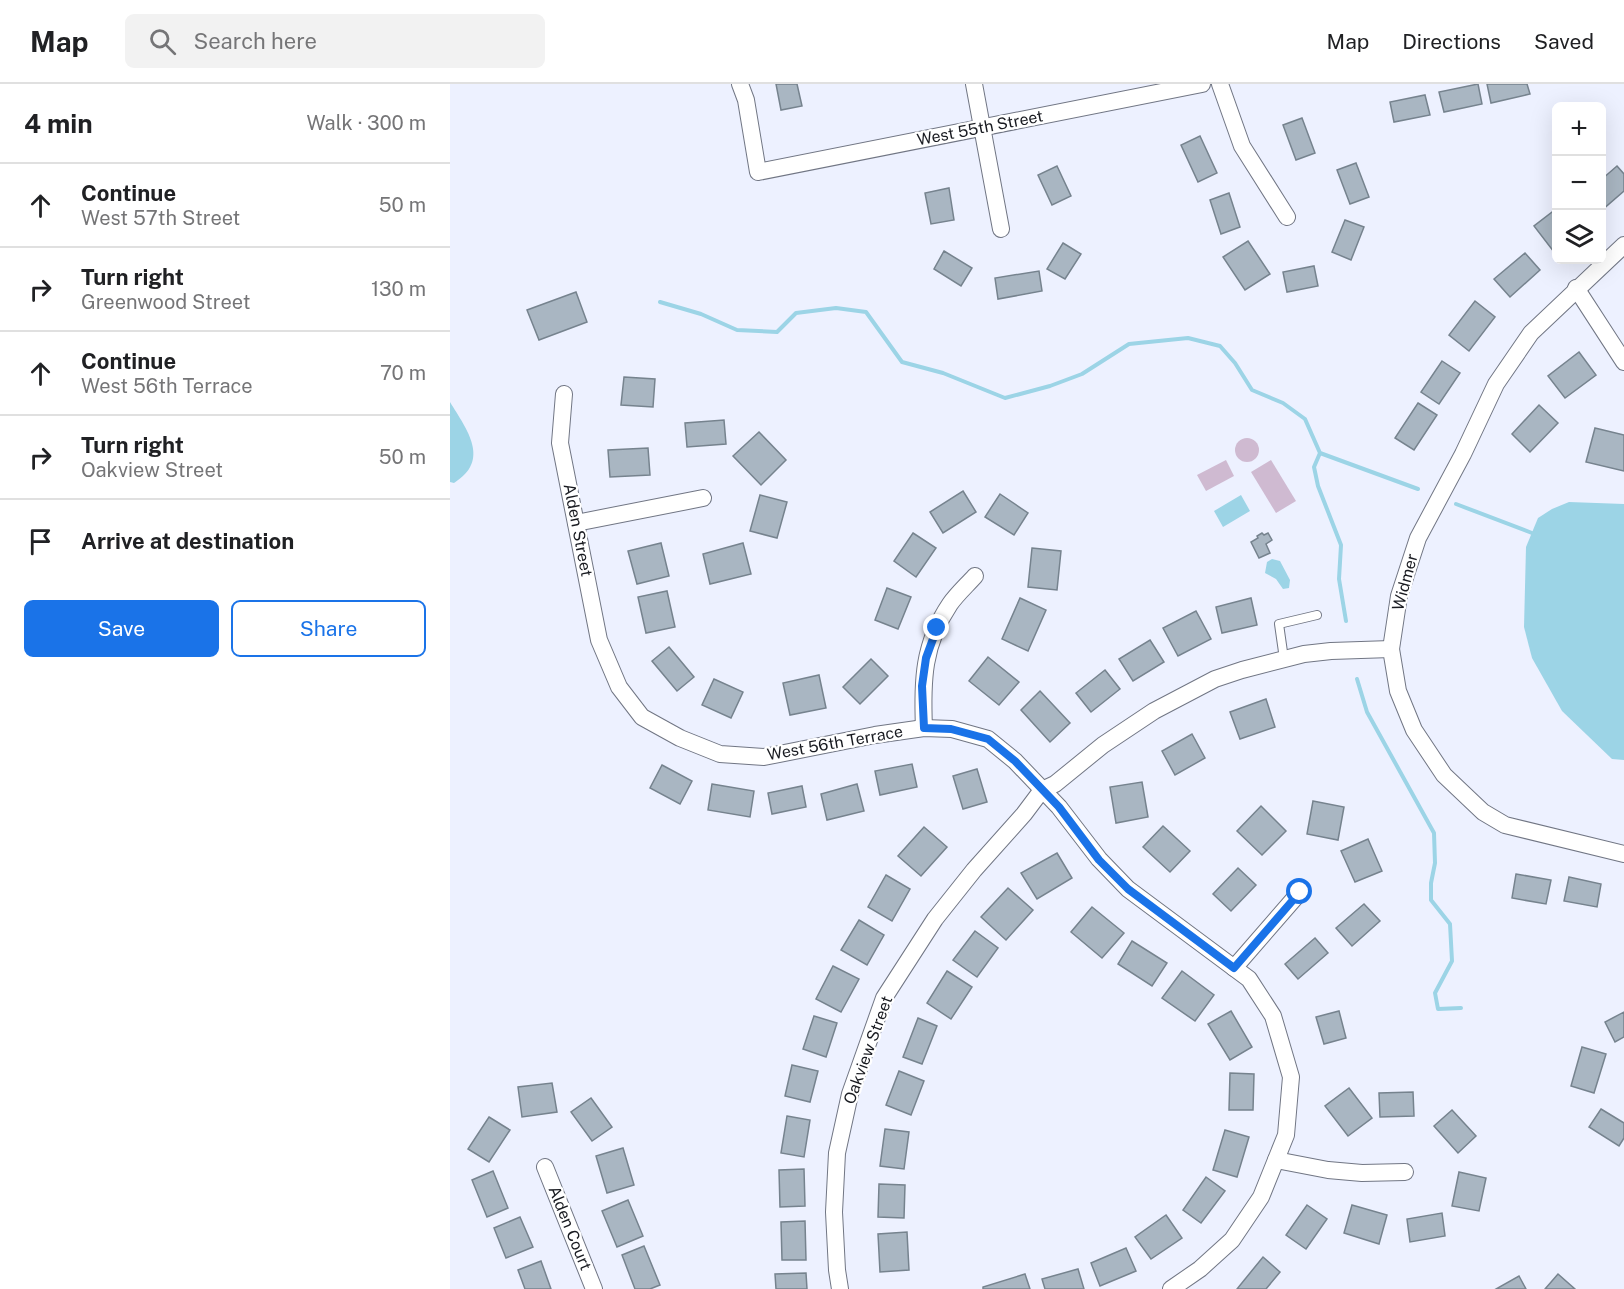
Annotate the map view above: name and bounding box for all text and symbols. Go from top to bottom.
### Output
search box [125,14,545,68]
text: Map [30,25,89,58]
icon: search [146,25,179,58]
text: Search here [194,28,317,54]
text: Map [1327,29,1369,54]
text: Directions [1402,29,1501,54]
text: Saved [1534,29,1594,54]
map controls [1552,102,1606,264]
button: + [1552,102,1606,156]
street label: West 55th Street [915,106,1045,150]
text: 4 min [24,108,93,139]
text: Walk · 300 m [306,111,426,135]
button: − [1552,156,1606,210]
text: Continue [81,180,176,206]
icon: ahead [24,189,57,222]
text: 50 m [379,193,426,217]
text: West 57th Street [81,206,240,230]
button: layers [1552,210,1606,264]
text: Turn right [81,264,184,290]
icon: right [24,273,57,306]
text: 130 m [371,277,426,301]
text: Greenwood Street [81,290,250,314]
text: Continue [81,348,176,374]
icon: ahead [24,357,57,390]
text: 70 m [380,361,426,385]
text: West 56th Terrace [81,374,253,398]
text: Turn right [81,432,184,458]
icon: right [24,441,57,474]
text: 50 m [379,445,426,469]
text: Oakview Street [81,458,223,482]
street label: Alden Street [560,482,596,578]
icon: arrive [24,525,57,558]
text: Arrive at destination [81,528,294,554]
street label: Widmer [1388,552,1422,612]
button: Save [24,600,219,657]
button: Share [231,600,426,657]
route end [923,614,949,640]
street label: West 56th Terrace [766,722,904,764]
route start [1286,878,1312,904]
street label: Oakview Street [840,993,896,1107]
street label: Alden Court [544,1183,596,1273]

